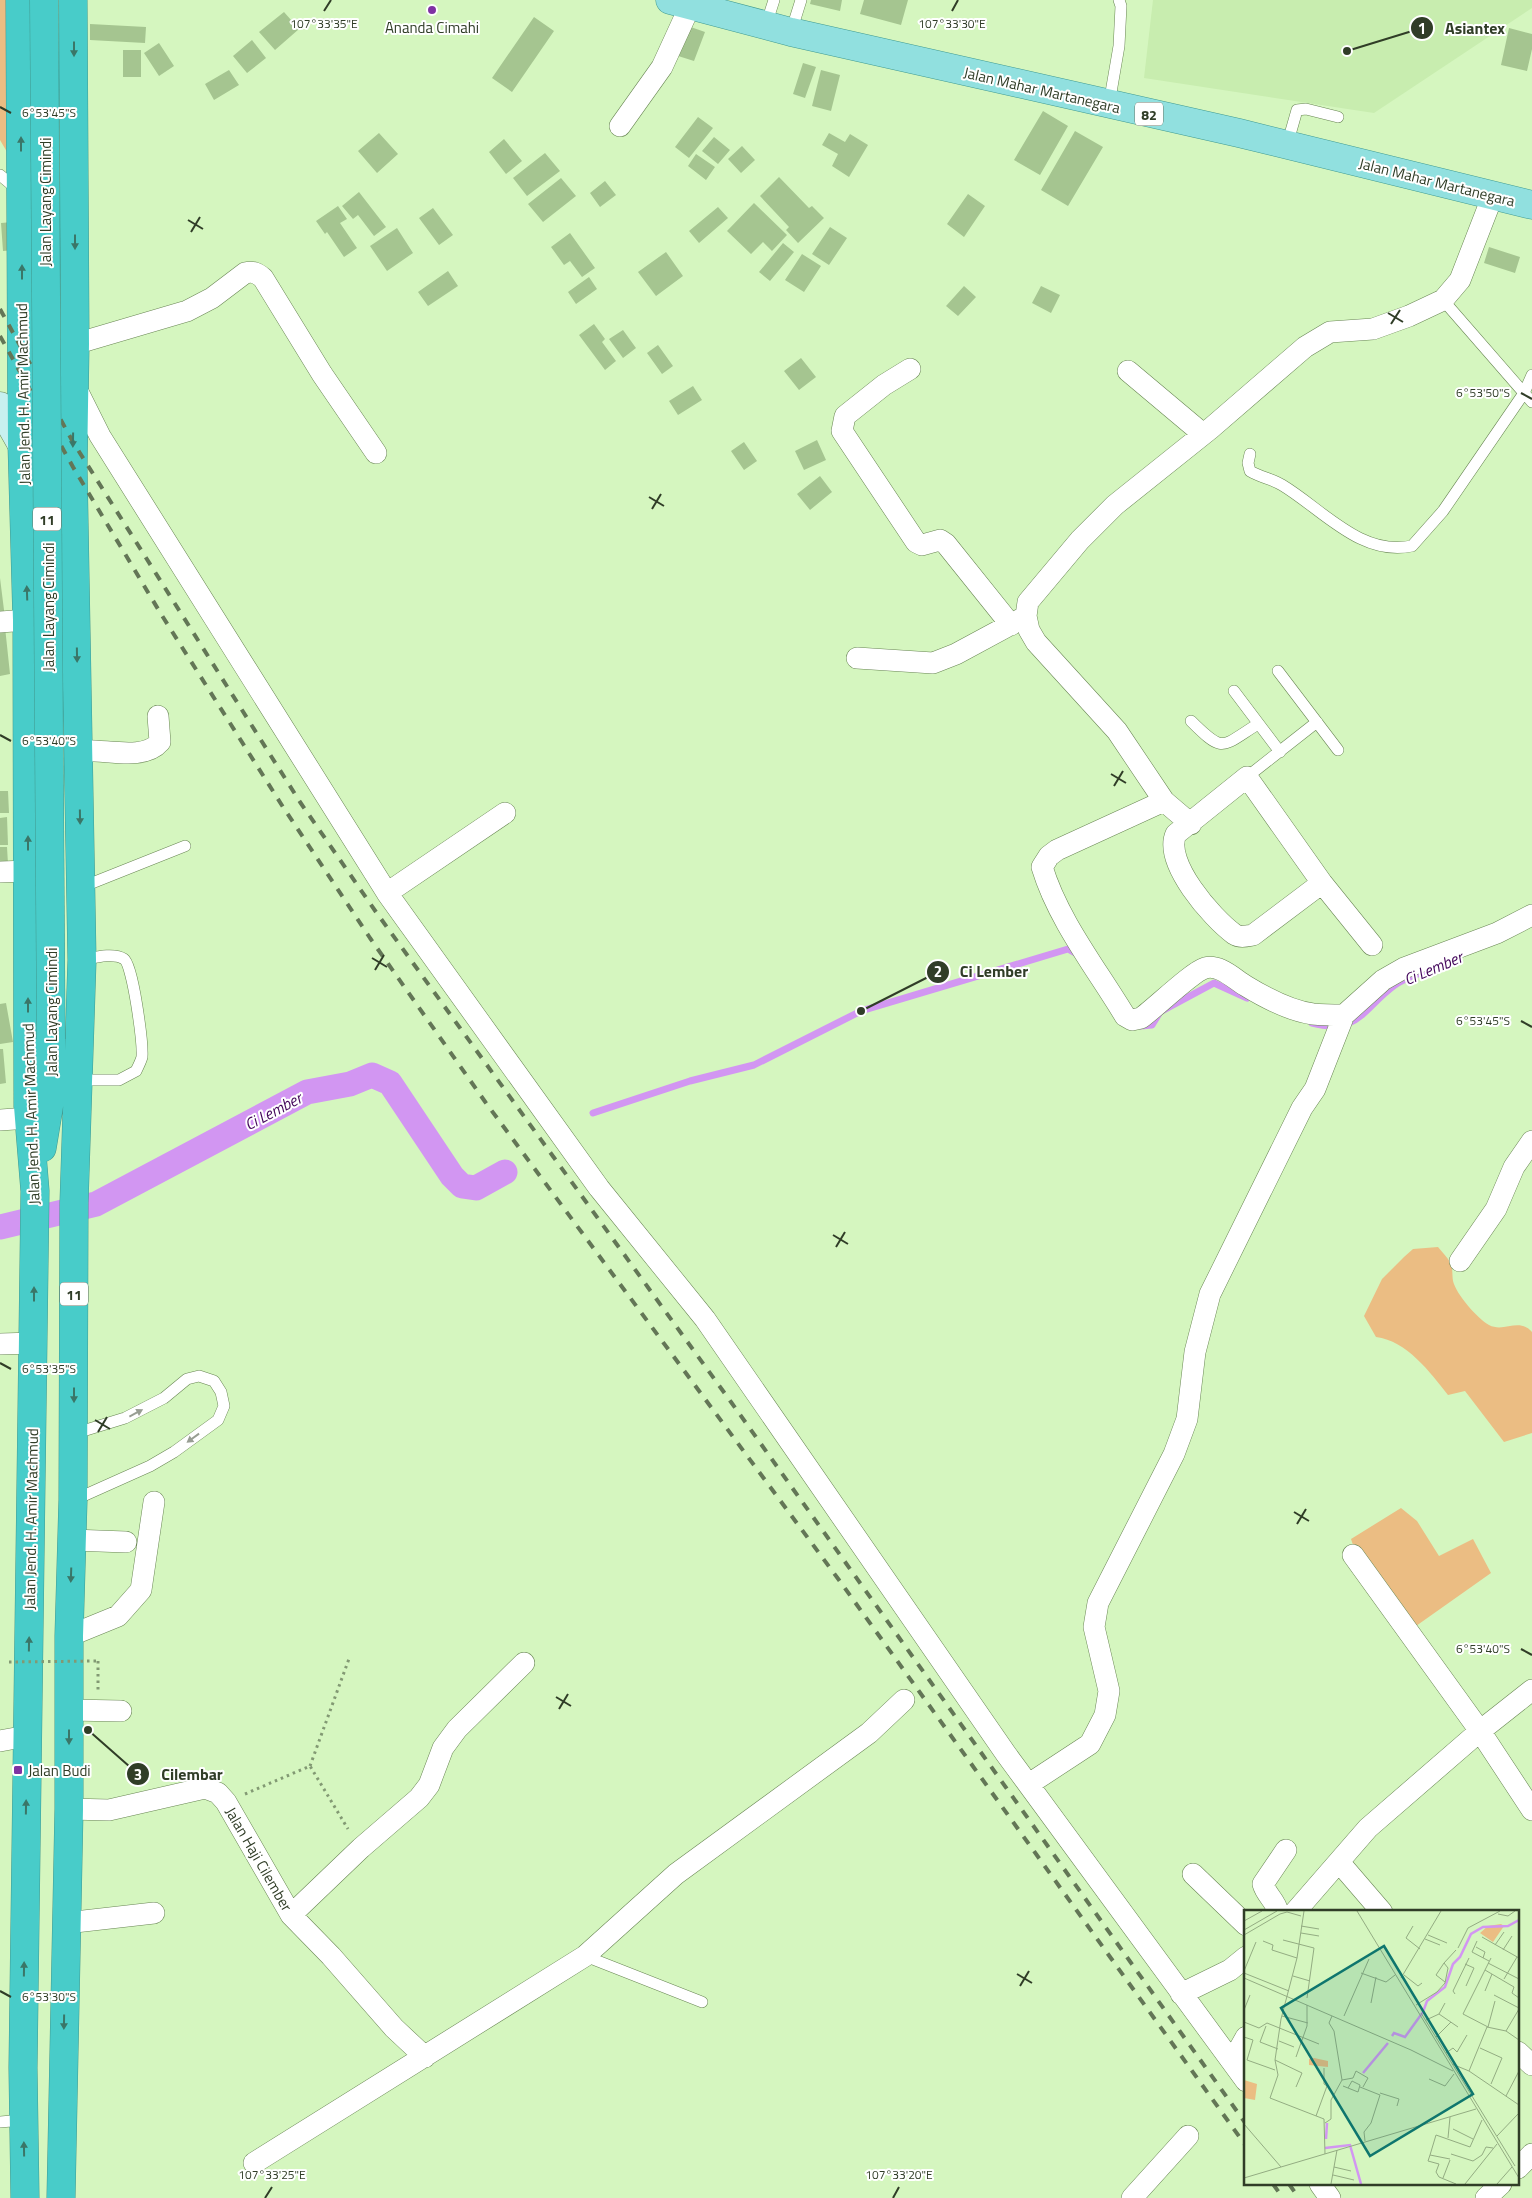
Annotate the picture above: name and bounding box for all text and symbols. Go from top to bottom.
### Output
marker: Ananda Cimahi [426,4,438,16]
callout: Asiantex [1410,13,1515,44]
text: 107°33'35"E [290,14,358,33]
text: 107°33'30"E [918,14,986,33]
place label: Ananda Cimahi [385,16,479,39]
text: Asiantex [1445,16,1505,40]
text: 1 [1418,17,1426,40]
one-way arrow [70,41,78,57]
street label: Jalan Mahar Martanegara [961,61,1123,119]
road number: 82 [1135,102,1163,126]
text: 6°53'45"S [22,103,76,122]
one-way arrow [17,136,25,152]
street label: Jalan Layang Cimindi [34,137,57,267]
street label: Jalan Mahar Martanegara [1357,151,1518,213]
one-way arrow [71,234,79,250]
one-way arrow [17,264,25,280]
street label: Jalan Jend. H. Amir Machmud [10,303,36,485]
text: 6°53'50"S [1456,383,1510,402]
one-way arrow [69,432,77,448]
road number: 11 [33,508,61,530]
street label: Jalan Layang Cimindi [37,542,60,672]
one-way arrow [22,584,30,600]
one-way arrow [73,647,81,663]
text: 6°53'40"S [22,731,76,750]
one-way arrow [77,809,85,825]
one-way arrow [24,834,32,850]
water label: Ci Lember [1400,944,1468,991]
street label: Jalan Layang Cimindi [40,947,63,1077]
callout: Ci Lember [925,956,1038,987]
text: Ci Lember [960,959,1028,983]
text: 2 [934,960,942,983]
one-way arrow [24,997,32,1013]
text: 6°53'45"S [1456,1011,1510,1030]
street label: Jalan Jend. H. Amir Machmud [16,1023,46,1205]
water label: Ci Lember [240,1085,308,1136]
road number: 11 [60,1282,88,1306]
one-way arrow [30,1286,38,1302]
text: 6°53'35"S [22,1359,76,1378]
one-way arrow [70,1387,78,1403]
one-way arrow [128,1409,143,1417]
street label: Jalan Jend. H. Amir Machmud [18,1428,44,1610]
one-way arrow [187,1433,200,1443]
one-way arrow [66,1567,74,1583]
one-way arrow [25,1636,33,1652]
text: 6°53'40"S [1456,1639,1510,1658]
one-way arrow [65,1730,73,1746]
place label: Jalan Budi [28,1759,91,1782]
callout: Cilembar [126,1759,232,1790]
text: Cilembar [161,1762,223,1786]
text: 3 [134,1763,142,1786]
marker: Jalan Budi [12,1764,24,1776]
one-way arrow [22,1799,30,1815]
street label: Jalan Haji Cilember [220,1802,298,1916]
inset map [1244,1910,1520,2186]
one-way arrow [20,1961,28,1977]
text: 6°53'30"S [22,1987,76,2006]
one-way arrow [60,2015,68,2031]
one-way arrow [20,2141,28,2157]
text: 107°33'25"E [238,2165,306,2184]
text: 107°33'20"E [865,2165,933,2184]

